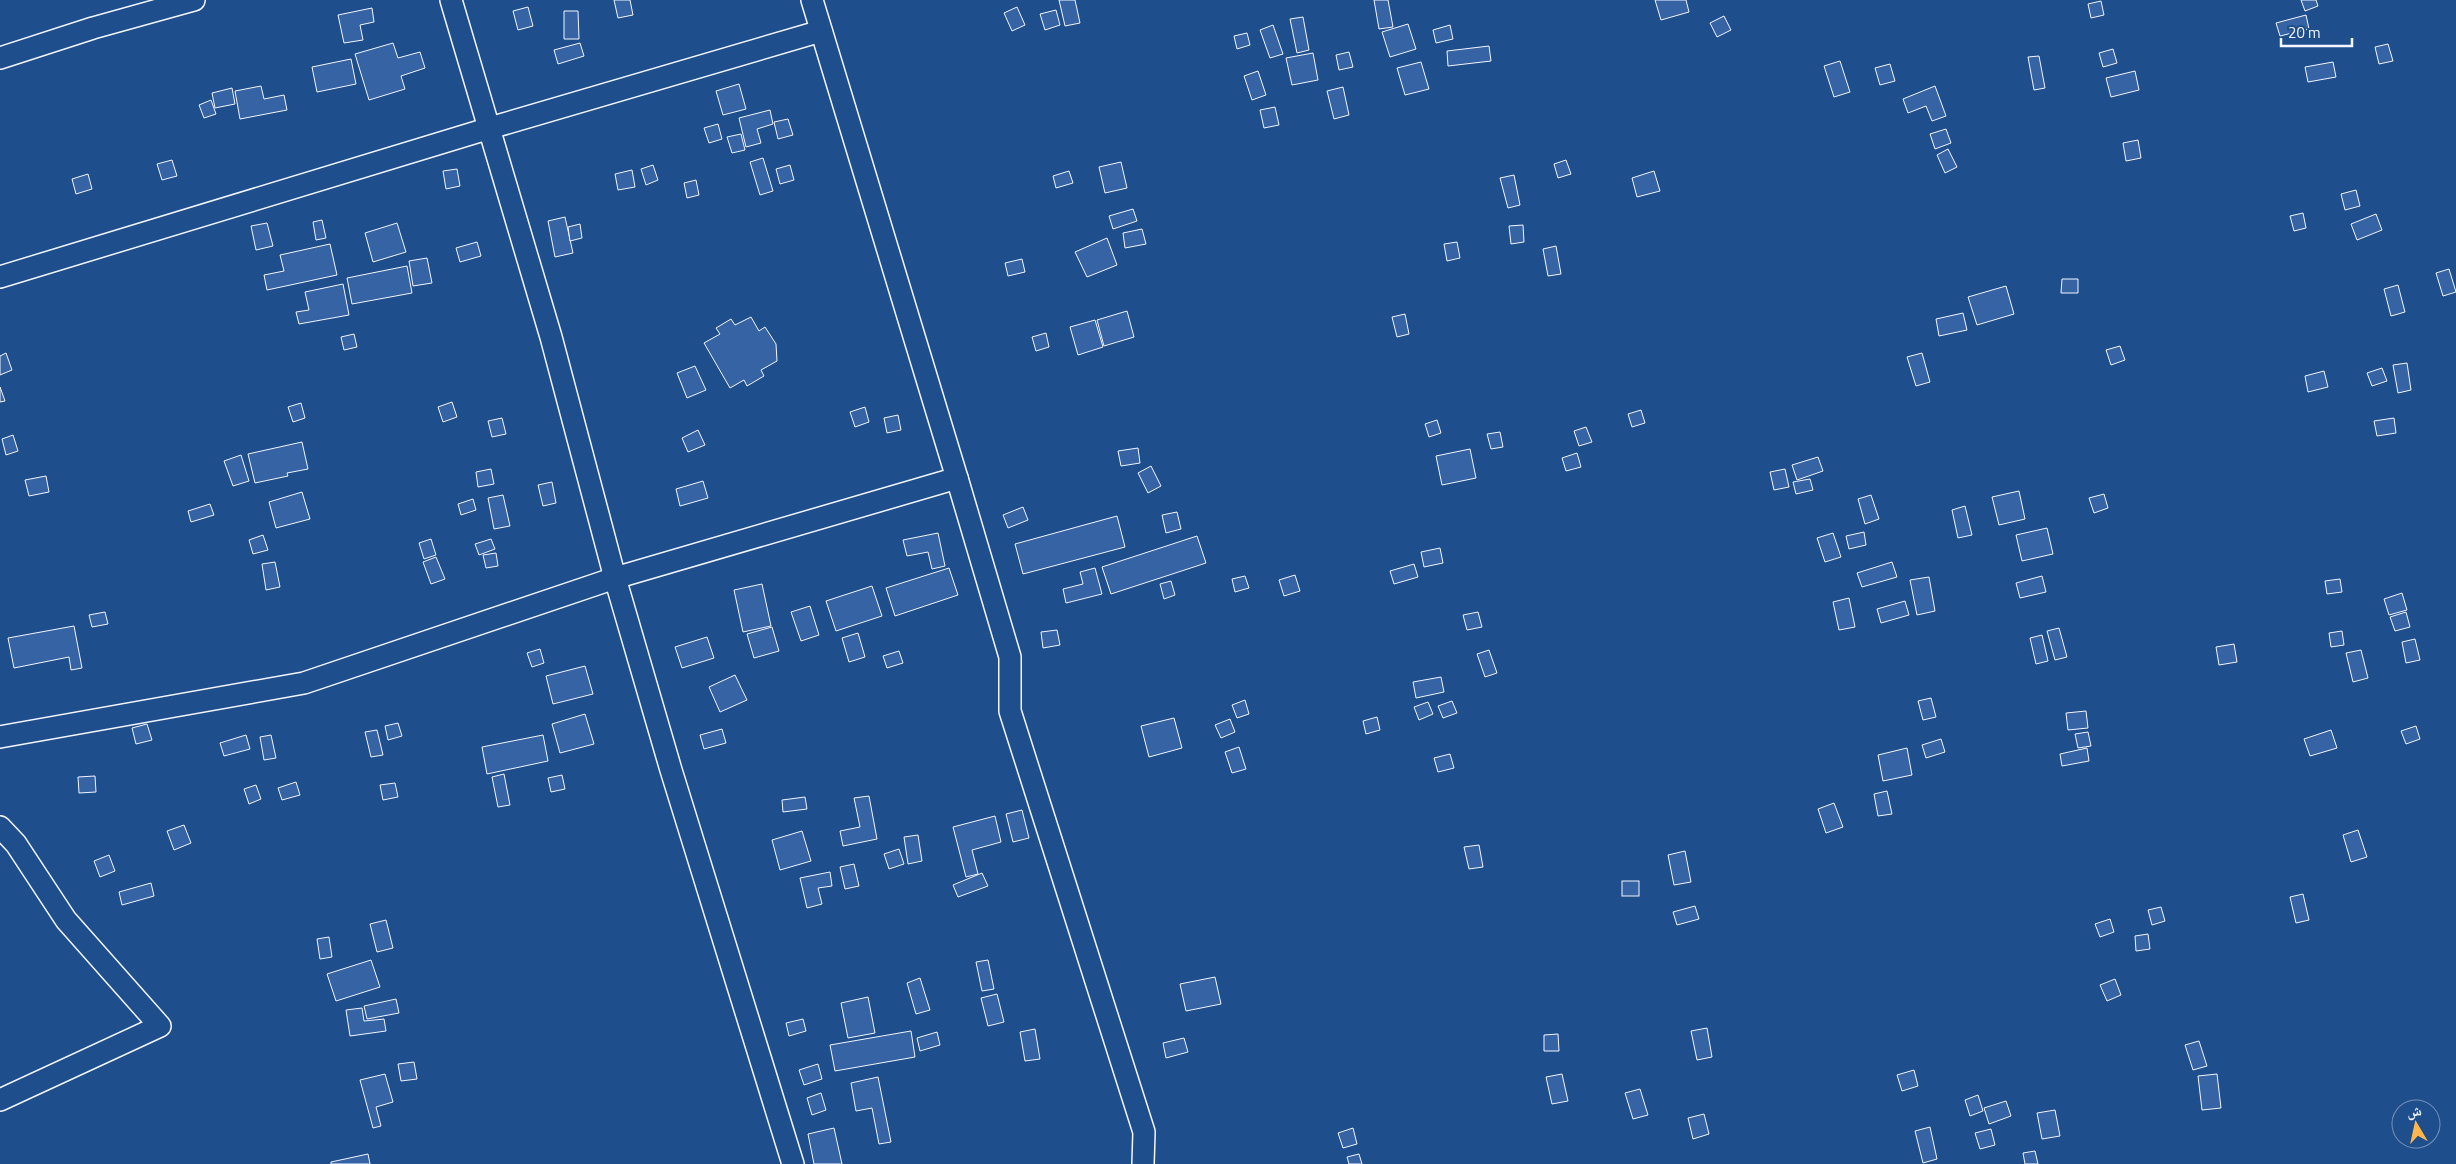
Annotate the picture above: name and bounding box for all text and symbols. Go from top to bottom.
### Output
scale bar [2281,15,2352,47]
text: 20 m [2288,21,2321,44]
north arrow [2391,1099,2441,1149]
text: ش [2405,1099,2423,1122]

